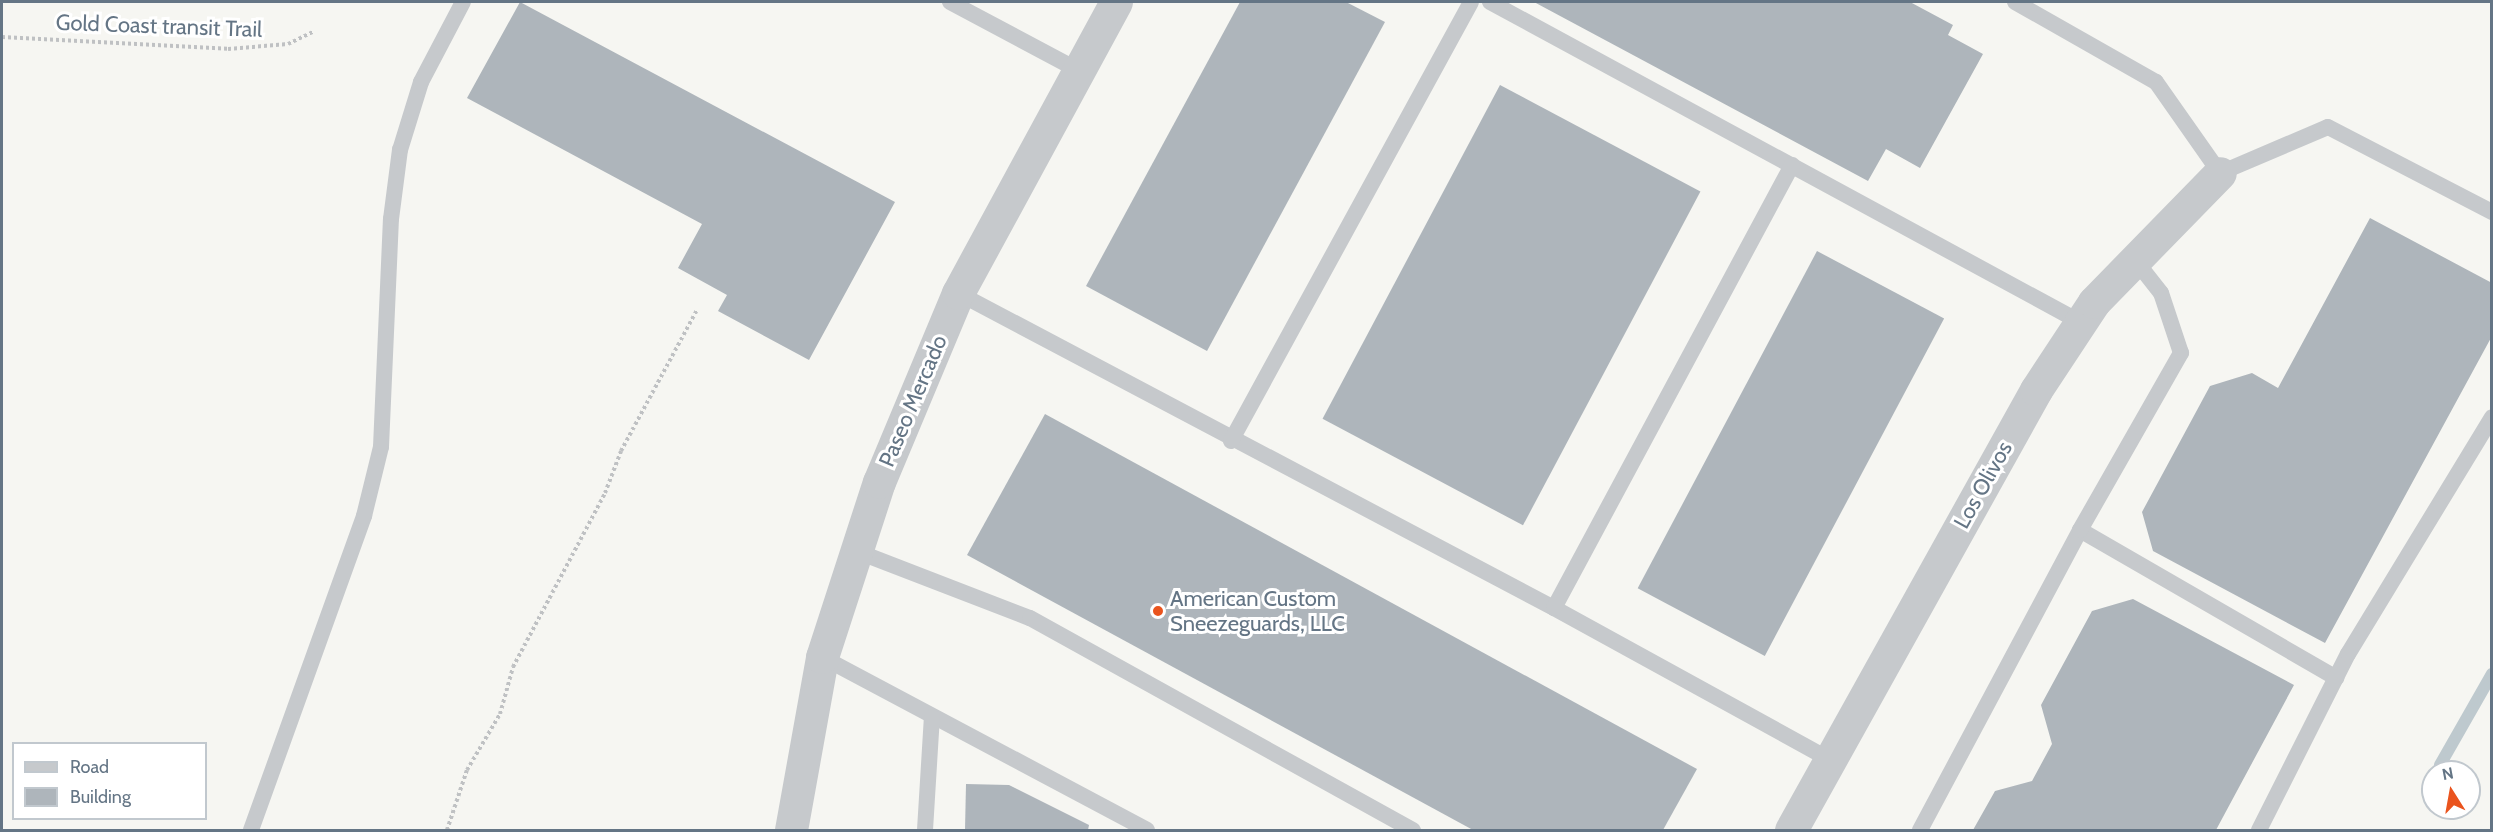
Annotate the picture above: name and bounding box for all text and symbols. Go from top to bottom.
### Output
street label: Gold Coast transit Trail [55,9,263,43]
street label: Paseo Mercado [873,331,953,471]
street label: Los Olivos [1948,437,2018,533]
place label: American Custom Sneezeguards, LLC [1170,585,1345,636]
marker: American Custom Sneezeguards, LLC [1151,604,1165,618]
legend [12,742,207,820]
text: Road [70,756,109,778]
north arrow [2421,760,2481,820]
text: N [2440,763,2455,784]
text: Building [70,786,131,808]

